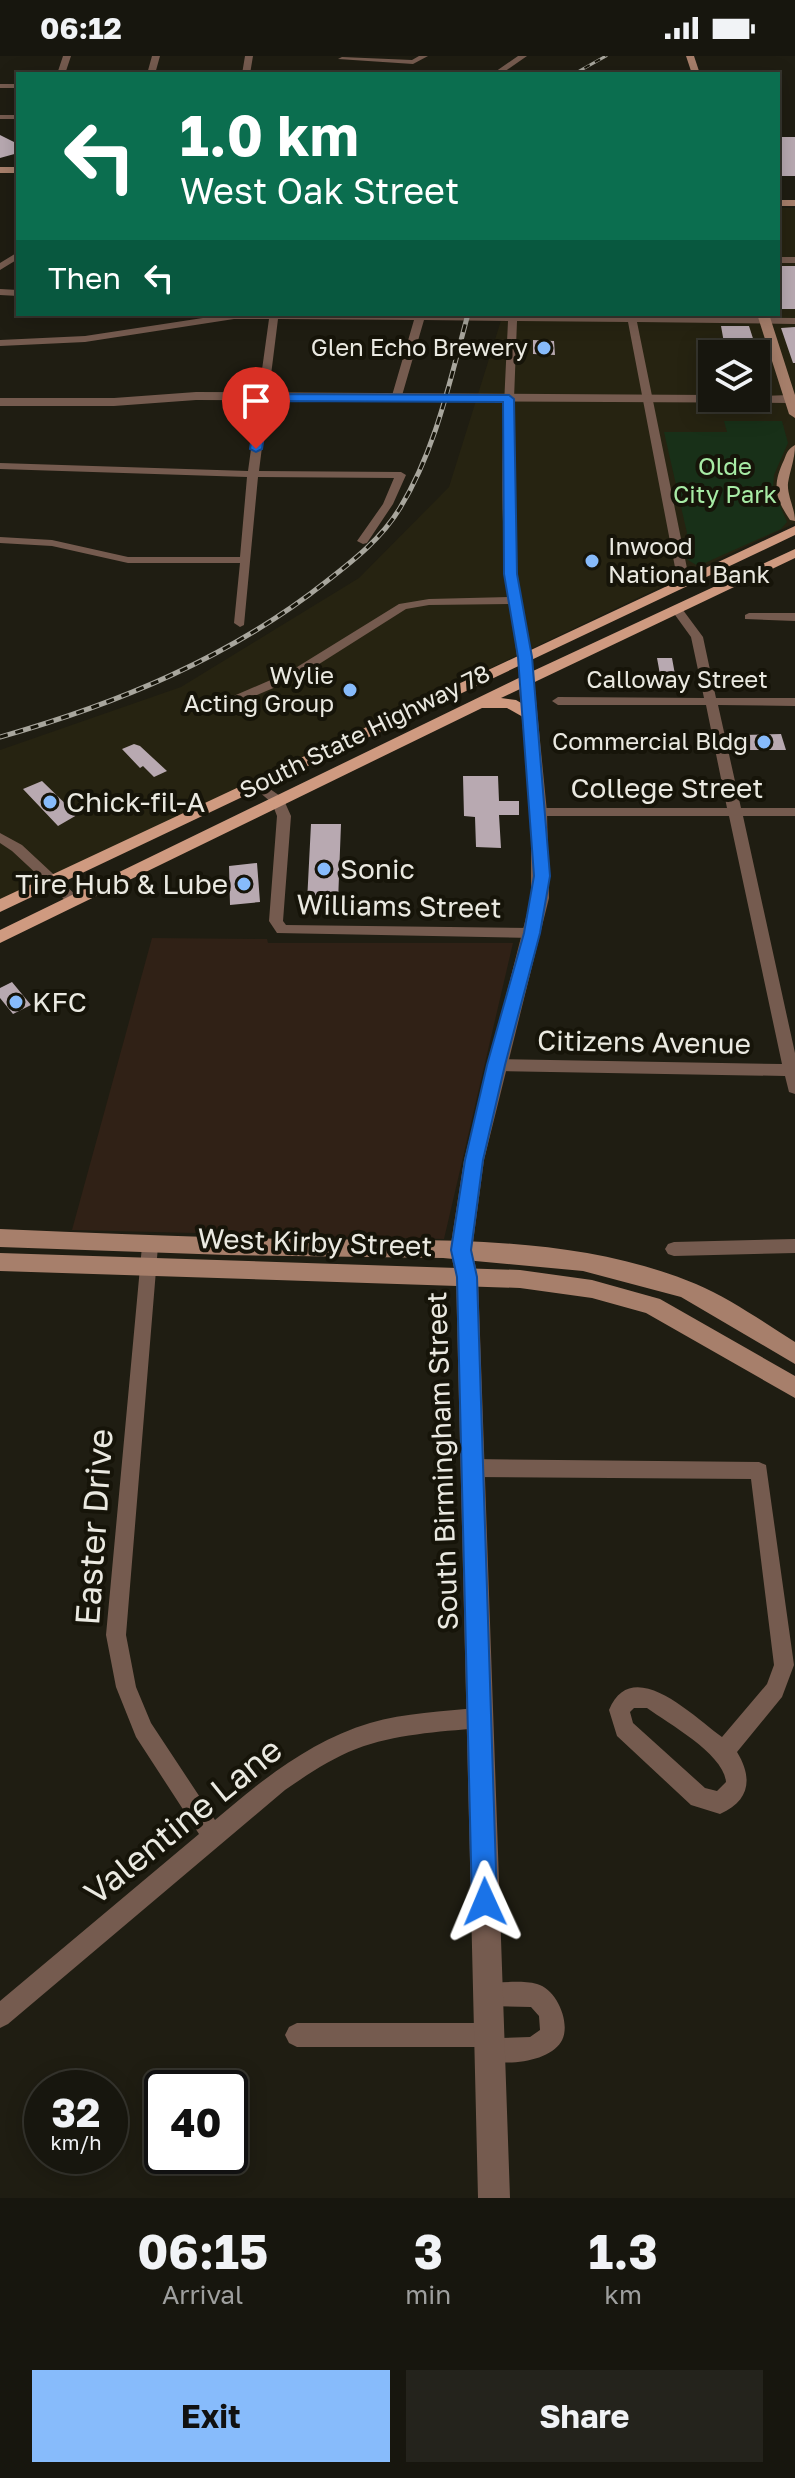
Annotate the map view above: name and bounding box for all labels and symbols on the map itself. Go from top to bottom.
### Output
place label: Glen Echo Brewery [311,332,528,361]
marker: Glen Echo Brewery [535,339,553,357]
pin [222,367,290,449]
park label: Olde City Park [673,451,777,508]
place label: Inwood National Bank [608,531,770,588]
marker: Inwood National Bank [583,552,601,570]
street label: South State Highway 78 [235,657,494,804]
place label: Wylie Acting Group [184,660,334,717]
street label: Calloway Street [586,664,768,693]
marker: Wylie Acting Group [341,681,359,699]
place label: Commercial Bldg [552,726,748,755]
marker: Commercial Bldg [755,733,773,751]
street label: College Street [570,771,764,804]
place label: Chick-fil-A [66,785,206,818]
marker: Chick-fil-A [41,793,59,811]
place label: Sonic [340,852,415,885]
marker: Sonic [315,860,333,878]
place label: Tire Hub & Lube [15,867,228,900]
marker: Tire Hub & Lube [235,875,253,893]
street label: Williams Street [296,887,502,924]
place label: KFC [32,985,87,1018]
marker: KFC [7,993,25,1011]
street label: Citizens Avenue [537,1023,751,1060]
street label: West Kirby Street [197,1221,433,1262]
street label: South Birmingham Street [419,1291,464,1631]
street label: Easter Drive [66,1427,120,1627]
street label: Valentine Lane [76,1728,289,1912]
position arrow [443,1860,527,1944]
speed limit sign: 40 [144,2070,248,2174]

